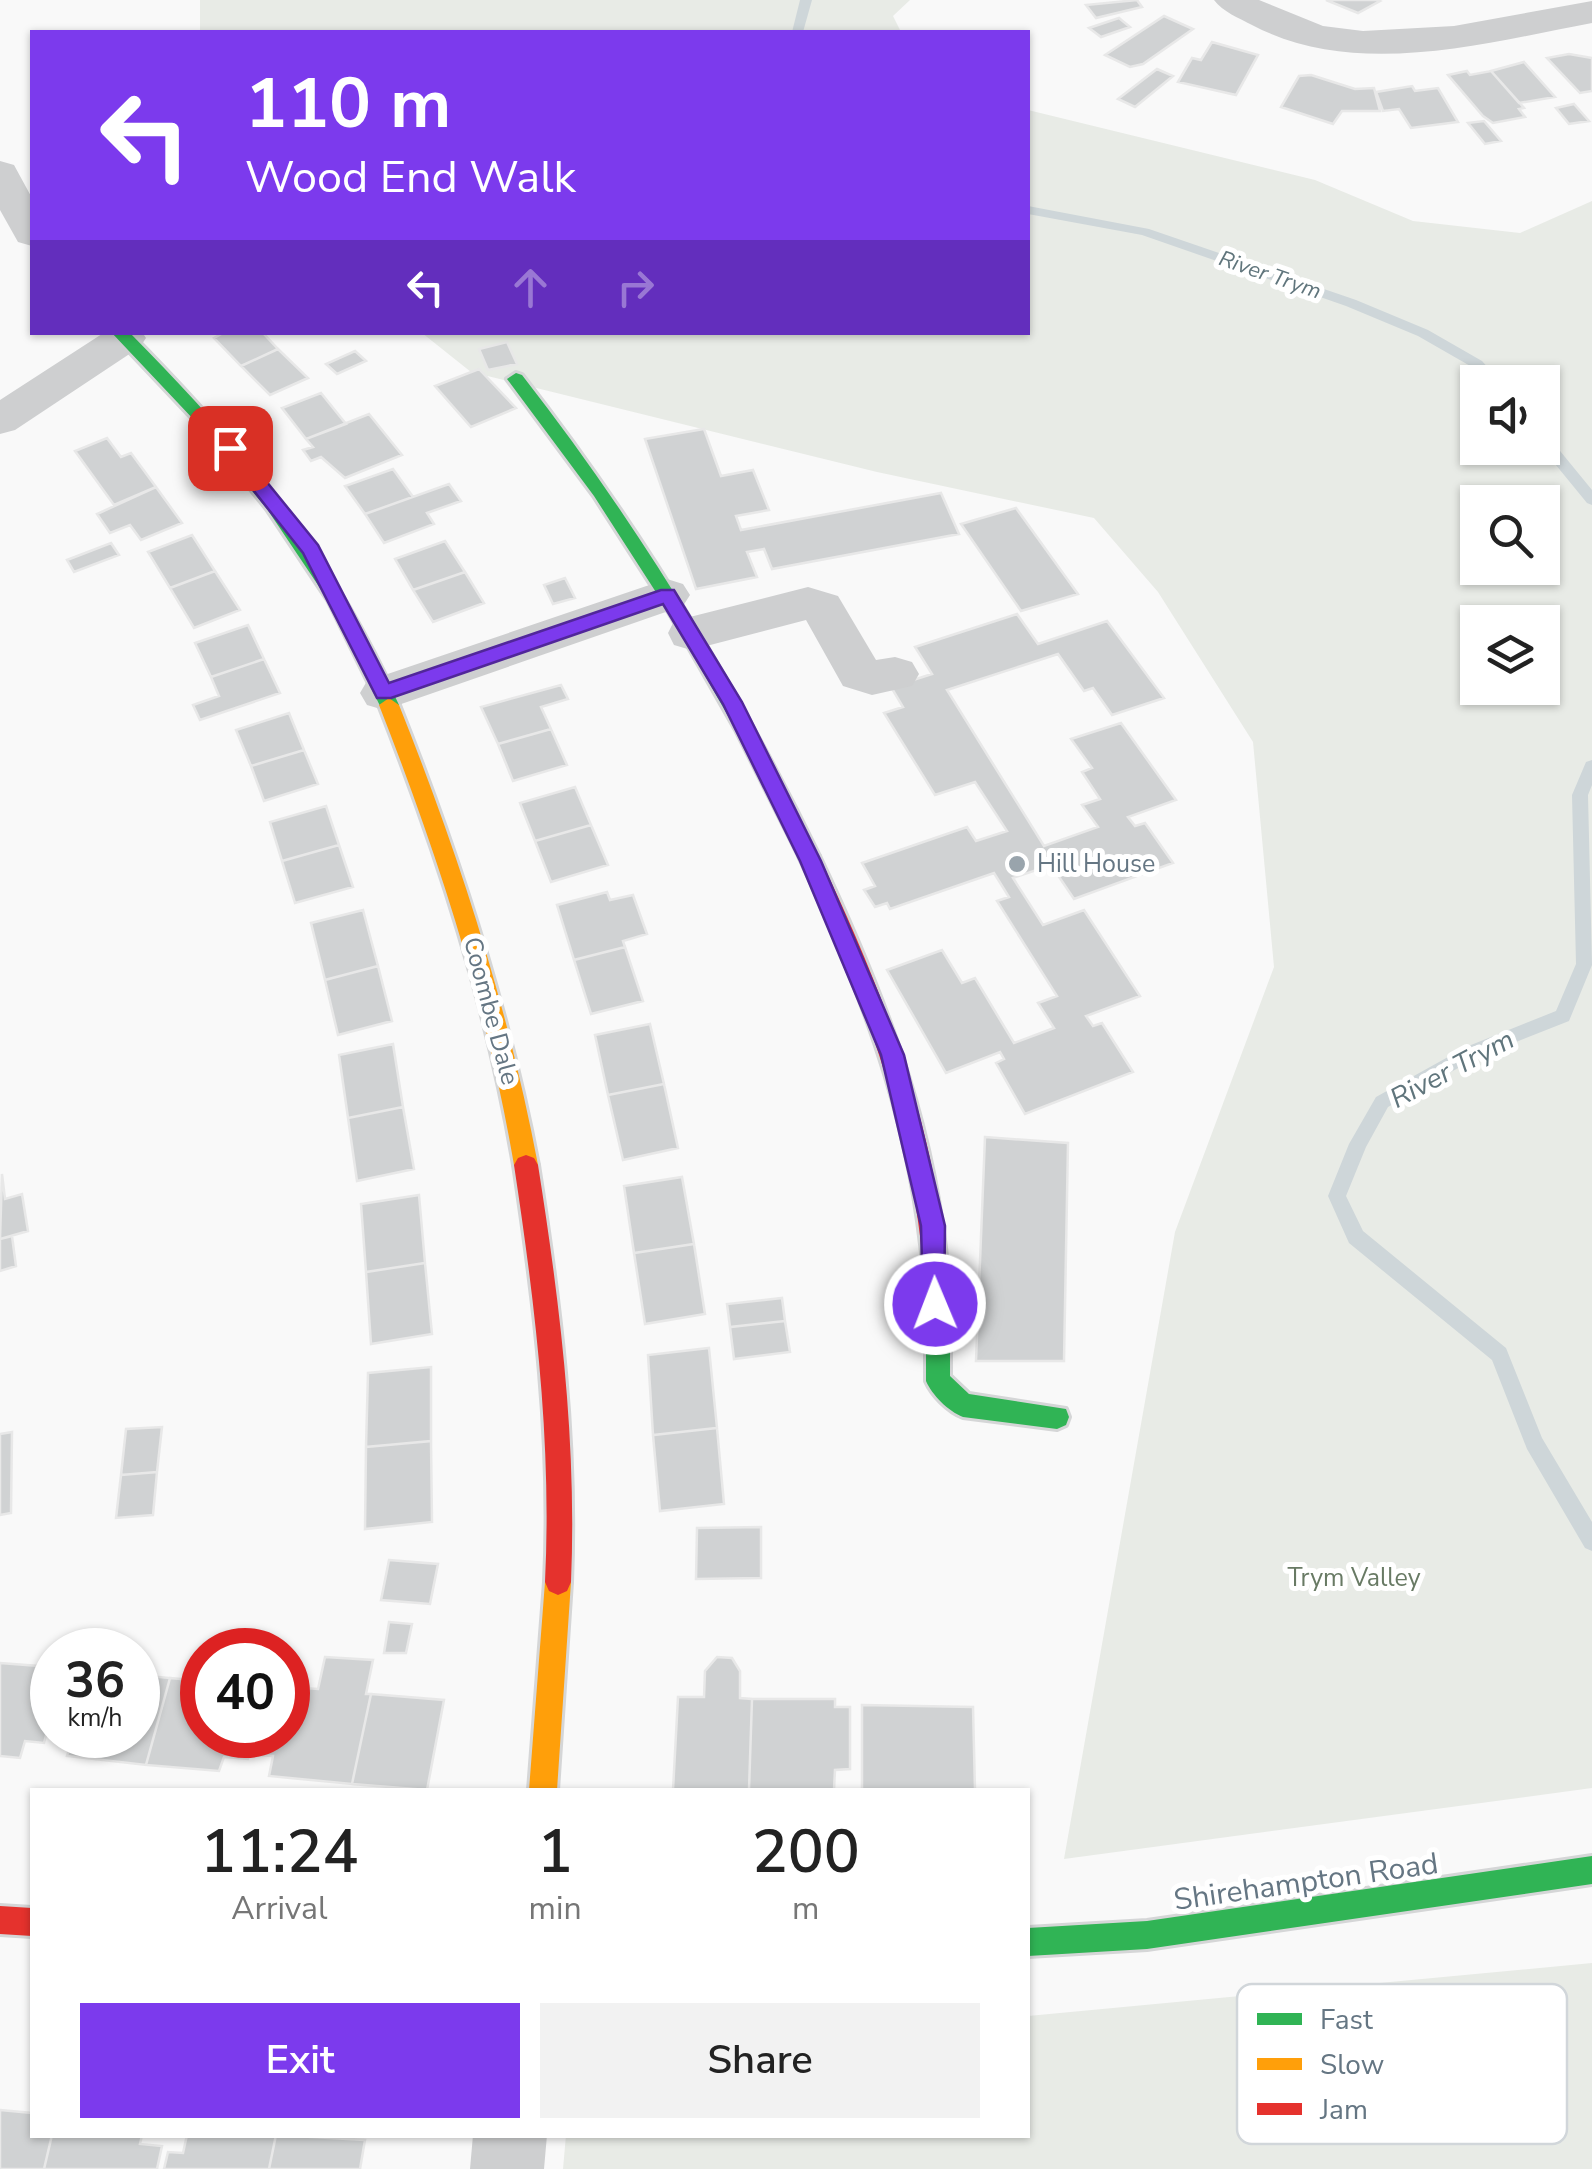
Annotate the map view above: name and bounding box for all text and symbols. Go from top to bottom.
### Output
text: 110 m [245,56,451,152]
icon: left [80,70,210,200]
text: Wood End Walk [245,147,576,208]
water label: River Trym [1215,243,1325,307]
icon: left [398,260,453,315]
icon: ahead [503,260,558,315]
icon: right [608,260,663,315]
map controls [1460,365,1560,705]
button: sound [1460,365,1560,465]
pin [188,406,273,491]
icon: arrive [203,421,258,476]
button: search [1460,485,1560,585]
button: layers [1460,605,1560,705]
place label: Hill House [1037,847,1155,881]
marker: Hill House [1006,853,1028,875]
street label: Coombe Dale [455,933,527,1089]
water label: River Trym [1383,1020,1521,1118]
position arrow [883,1252,987,1356]
park label: Trym Valley [1287,1561,1421,1595]
speed limit sign: 40 [180,1628,310,1758]
text: 36 [65,1646,125,1715]
text: km/h [67,1701,123,1735]
text: 11:24 [200,1811,358,1893]
text: 1 [537,1811,573,1893]
text: 200 [752,1811,860,1893]
street label: Shirehampton Road [1171,1843,1441,1921]
text: Arrival [231,1887,327,1930]
text: min [529,1887,582,1930]
text: m [792,1887,820,1930]
legend [1237,1984,1567,2144]
text: Fast [1320,2001,1373,2039]
button: Exit [80,2003,520,2118]
button: Share [540,2003,980,2118]
text: Slow [1320,2046,1384,2084]
text: Jam [1319,2091,1368,2129]

